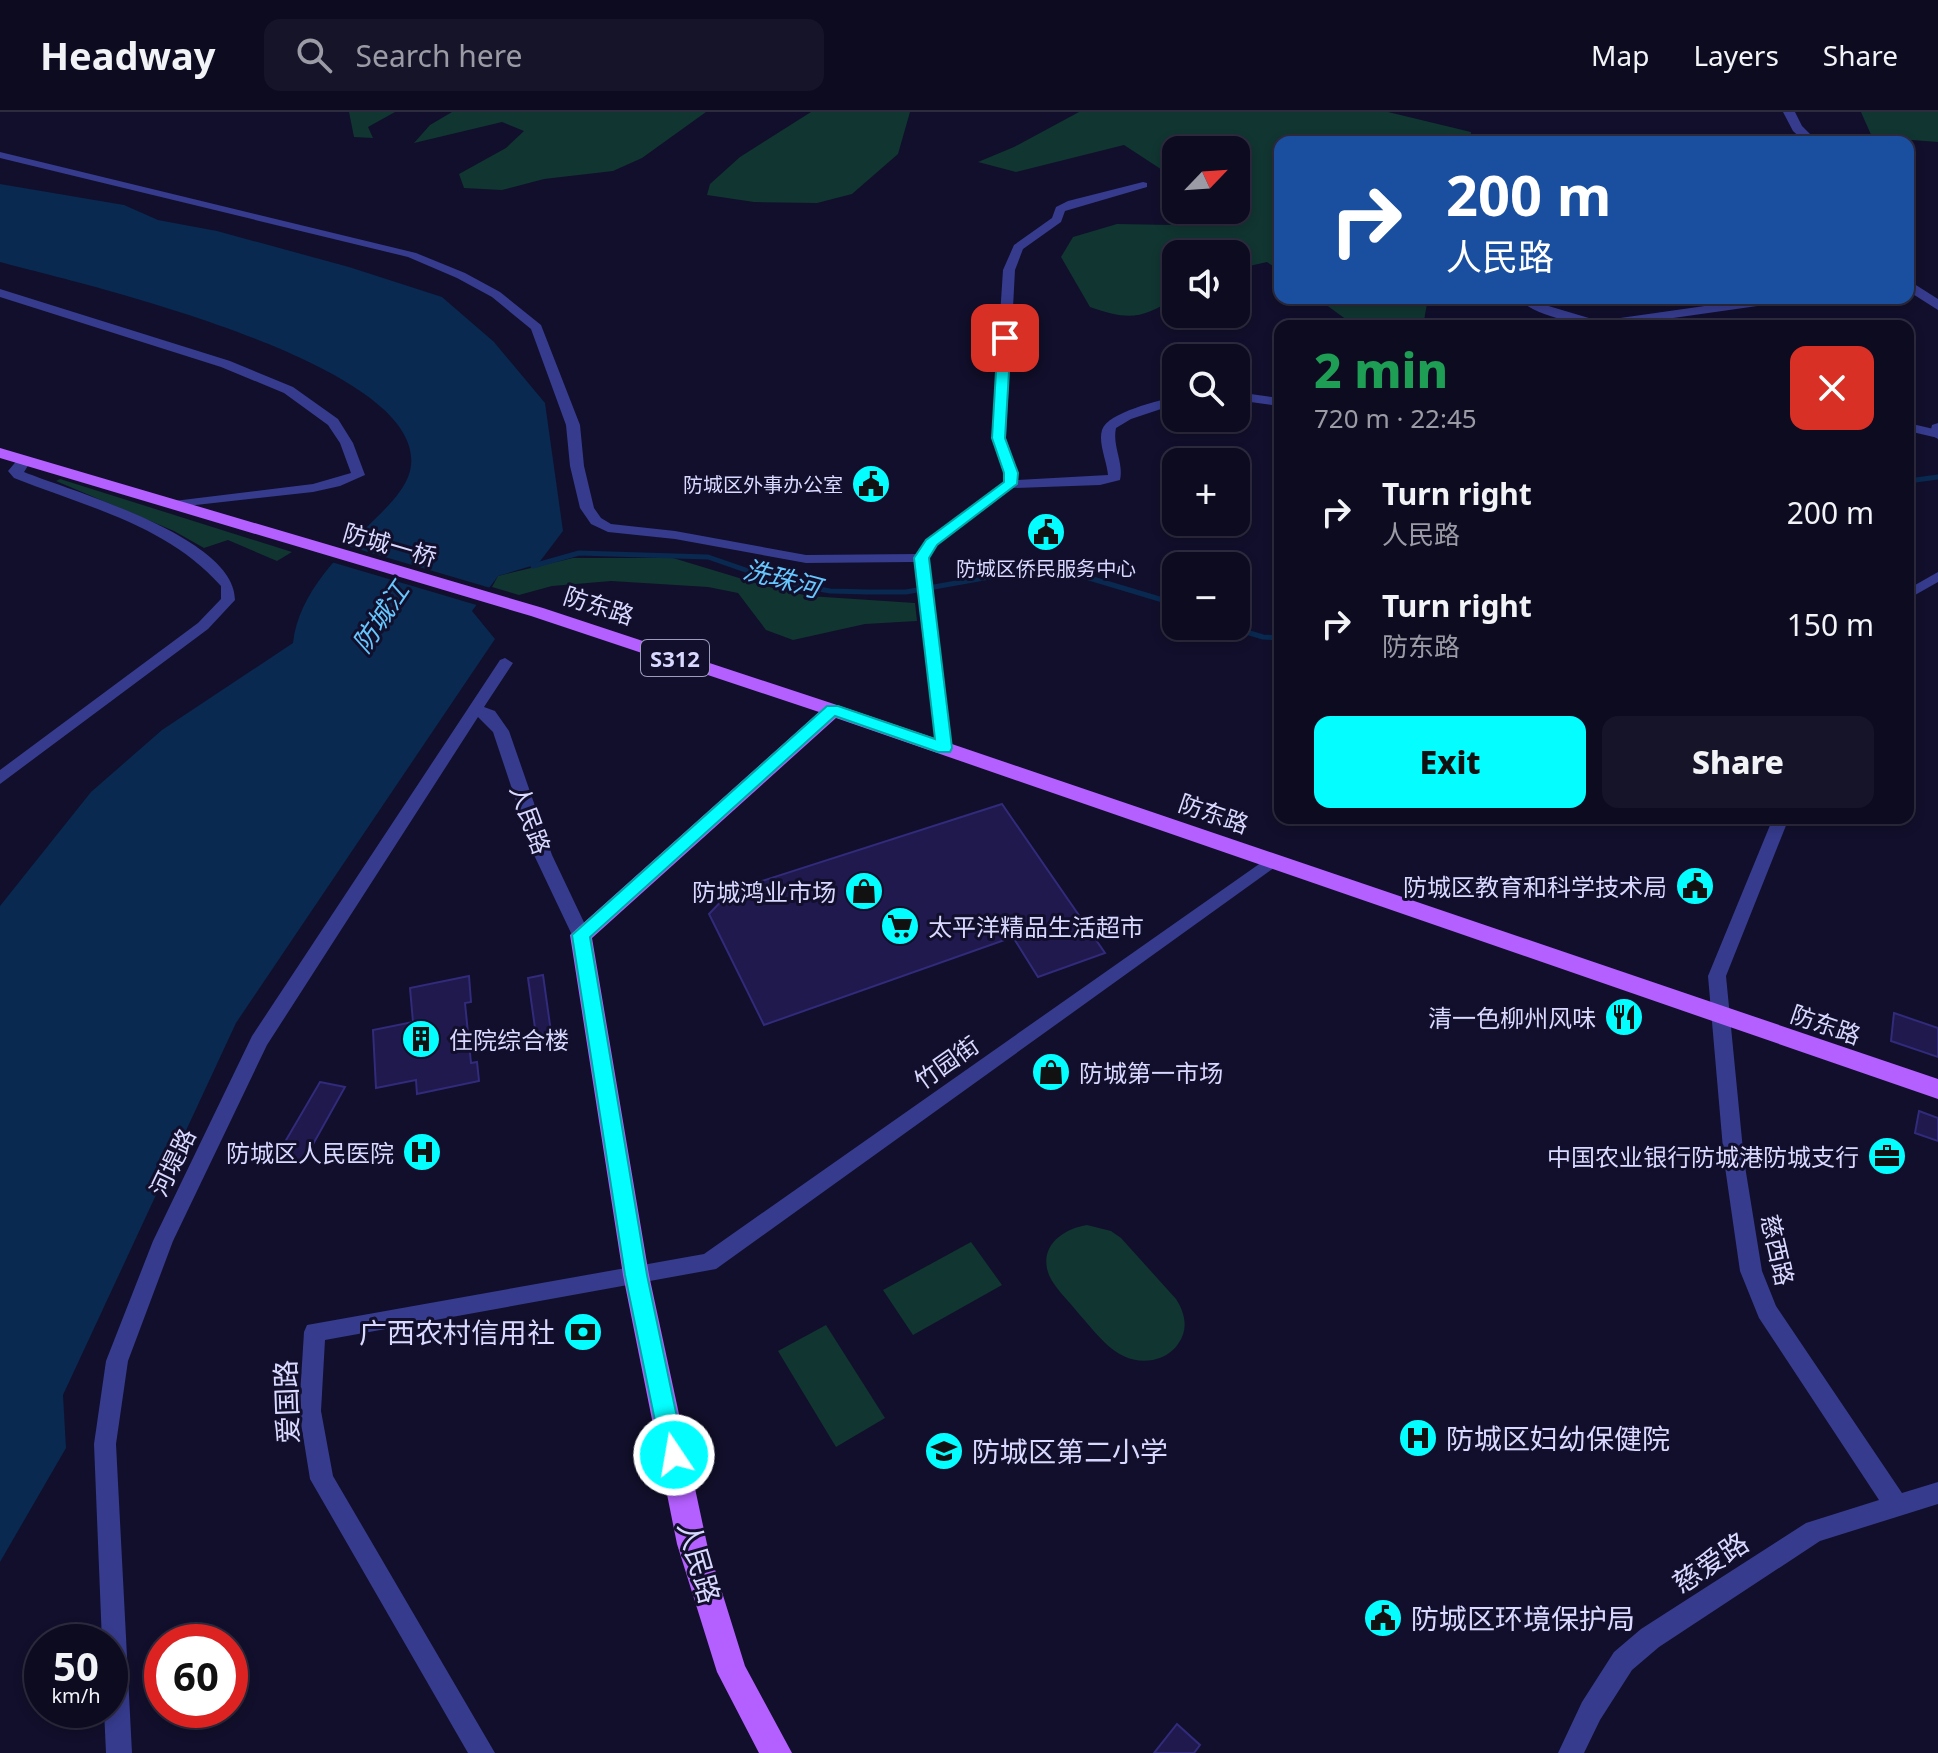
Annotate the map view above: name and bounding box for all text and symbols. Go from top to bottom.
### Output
search box [264,19,824,91]
text: Headway [40,29,216,81]
icon: search [292,33,336,77]
text: Search here [356,35,522,76]
text: Map [1591,36,1649,74]
text: Layers [1693,36,1779,74]
text: Share [1823,36,1898,74]
north arrow [1162,136,1250,224]
map controls [1162,136,1250,640]
text: 200 m [1446,156,1611,232]
icon: right [1314,168,1418,272]
text: 人民路 [1446,232,1554,281]
button: sound [1162,240,1250,328]
pin [971,304,1039,372]
icon: arrive [983,316,1027,360]
text: 2 min [1314,337,1448,402]
button: search [1162,344,1250,432]
button: close [1790,346,1874,430]
text: 720 m · 22:45 [1314,400,1477,436]
button: + [1162,448,1250,536]
public building icon: 防城区外事办公室 [850,463,892,505]
place label: 防城区外事办公室 [683,471,843,498]
text: Turn right [1382,473,1532,514]
icon: right [1314,490,1358,534]
text: 200 m [1787,492,1874,533]
public building icon: 防城区侨民服务中心 [1025,511,1067,553]
street label: 防城一桥 [339,515,441,573]
text: 人民路 [1382,516,1460,552]
water label: 洗珠河 [740,551,829,607]
button: − [1162,552,1250,640]
place label: 防城区侨民服务中心 [956,555,1136,582]
water label: 防城江 [343,572,418,659]
street label: 防东路 [560,578,638,632]
text: Turn right [1382,585,1532,626]
icon: right [1314,602,1358,646]
text: 150 m [1787,604,1874,645]
text: 防东路 [1382,628,1460,664]
road number: S312 [641,640,709,676]
button: Exit [1314,716,1586,808]
button: Share [1602,716,1874,808]
street label: 人民路 [503,780,559,858]
street label: 防东路 [1175,786,1253,840]
public building icon: 防城区教育和科学技术局 [1674,865,1716,907]
shop icon: 防城鸿业市场 [843,870,885,912]
place label: 防城区教育和科学技术局 [1403,870,1667,903]
place label: 防城鸿业市场 [692,875,836,908]
supermarket icon: 太平洋精品生活超市 [879,905,921,947]
place label: 太平洋精品生活超市 [928,910,1144,943]
restaurant icon: 清一色柳州风味 [1603,996,1645,1038]
street label: 防东路 [1787,997,1865,1051]
place label: 清一色柳州风味 [1428,1001,1596,1034]
building icon: 住院综合楼 [400,1018,442,1060]
place label: 住院综合楼 [449,1023,569,1056]
street label: 竹园街 [907,1028,985,1096]
shop icon: 防城第一市场 [1030,1051,1072,1093]
place label: 防城第一市场 [1079,1056,1223,1089]
street label: 河堤路 [141,1122,203,1202]
hospital icon: 防城区人民医院 [401,1131,443,1173]
office icon: 中国农业银行防城港防城支行 [1866,1135,1908,1177]
place label: 防城区人民医院 [226,1136,394,1169]
place label: 中国农业银行防城港防城支行 [1547,1140,1859,1173]
street label: 慈西路 [1754,1211,1802,1289]
bank icon: 广西农村信用社 [562,1311,604,1353]
place label: 广西农村信用社 [359,1313,555,1351]
street label: 爱国路 [266,1359,306,1445]
position arrow [632,1413,716,1497]
hospital icon: 防城区妇幼保健院 [1397,1417,1439,1459]
place label: 防城区妇幼保健院 [1446,1419,1670,1457]
school or university icon: 防城区第二小学 [923,1430,965,1472]
place label: 防城区第二小学 [972,1432,1168,1470]
street label: 人民路 [670,1516,730,1608]
street label: 慈爱路 [1665,1523,1755,1601]
public building icon: 防城区环境保护局 [1362,1597,1404,1639]
place label: 防城区环境保护局 [1411,1599,1635,1637]
speed limit sign: 60 [144,1624,248,1728]
text: 50 [53,1638,99,1693]
text: km/h [51,1682,101,1709]

